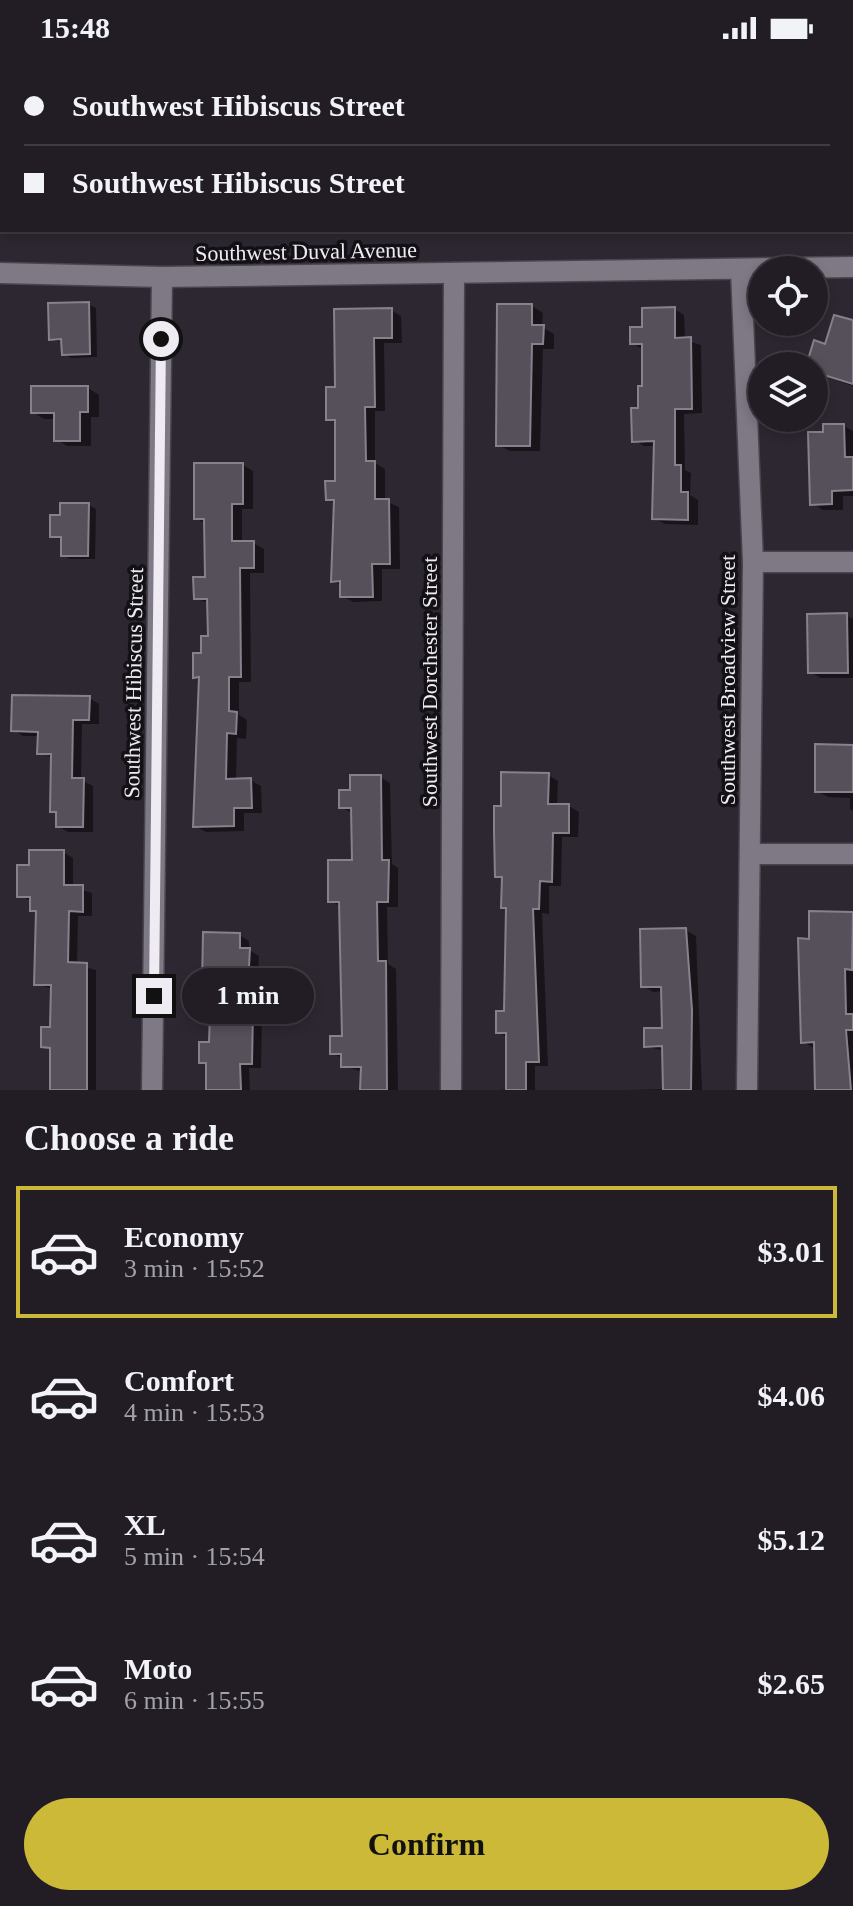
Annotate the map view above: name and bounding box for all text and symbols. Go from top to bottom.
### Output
text: 15:48 [40,11,110,44]
text: Southwest Hibiscus Street [72,89,405,122]
text: Southwest Hibiscus Street [72,166,405,199]
street label: Southwest Duval Avenue [195,237,417,266]
map controls [748,256,828,432]
button: locate [748,256,828,336]
route start [143,321,179,357]
button: layers [748,352,828,432]
street label: Southwest Broadview Street [715,555,740,805]
street label: Southwest Dorchester Street [417,557,442,807]
street label: Southwest Hibiscus Street [119,567,148,799]
callout: 1 min [182,968,314,1024]
route end [136,978,172,1014]
text: 1 min [217,981,279,1010]
text: Choose a ride [24,1118,234,1158]
icon: car [28,1216,100,1288]
text: Economy [124,1220,244,1253]
text: $3.01 [758,1235,825,1268]
text: 3 min · 15:52 [124,1254,265,1283]
icon: car [28,1360,100,1432]
text: Comfort [124,1364,234,1397]
text: $4.06 [758,1379,825,1412]
text: 4 min · 15:53 [124,1398,265,1427]
icon: car [28,1504,100,1576]
text: XL [124,1508,166,1541]
text: $5.12 [758,1523,825,1556]
text: 5 min · 15:54 [124,1542,265,1571]
icon: car [28,1648,100,1720]
text: Moto [124,1652,192,1685]
text: $2.65 [758,1667,825,1700]
text: 6 min · 15:55 [124,1686,265,1715]
button: Confirm [24,1798,829,1890]

